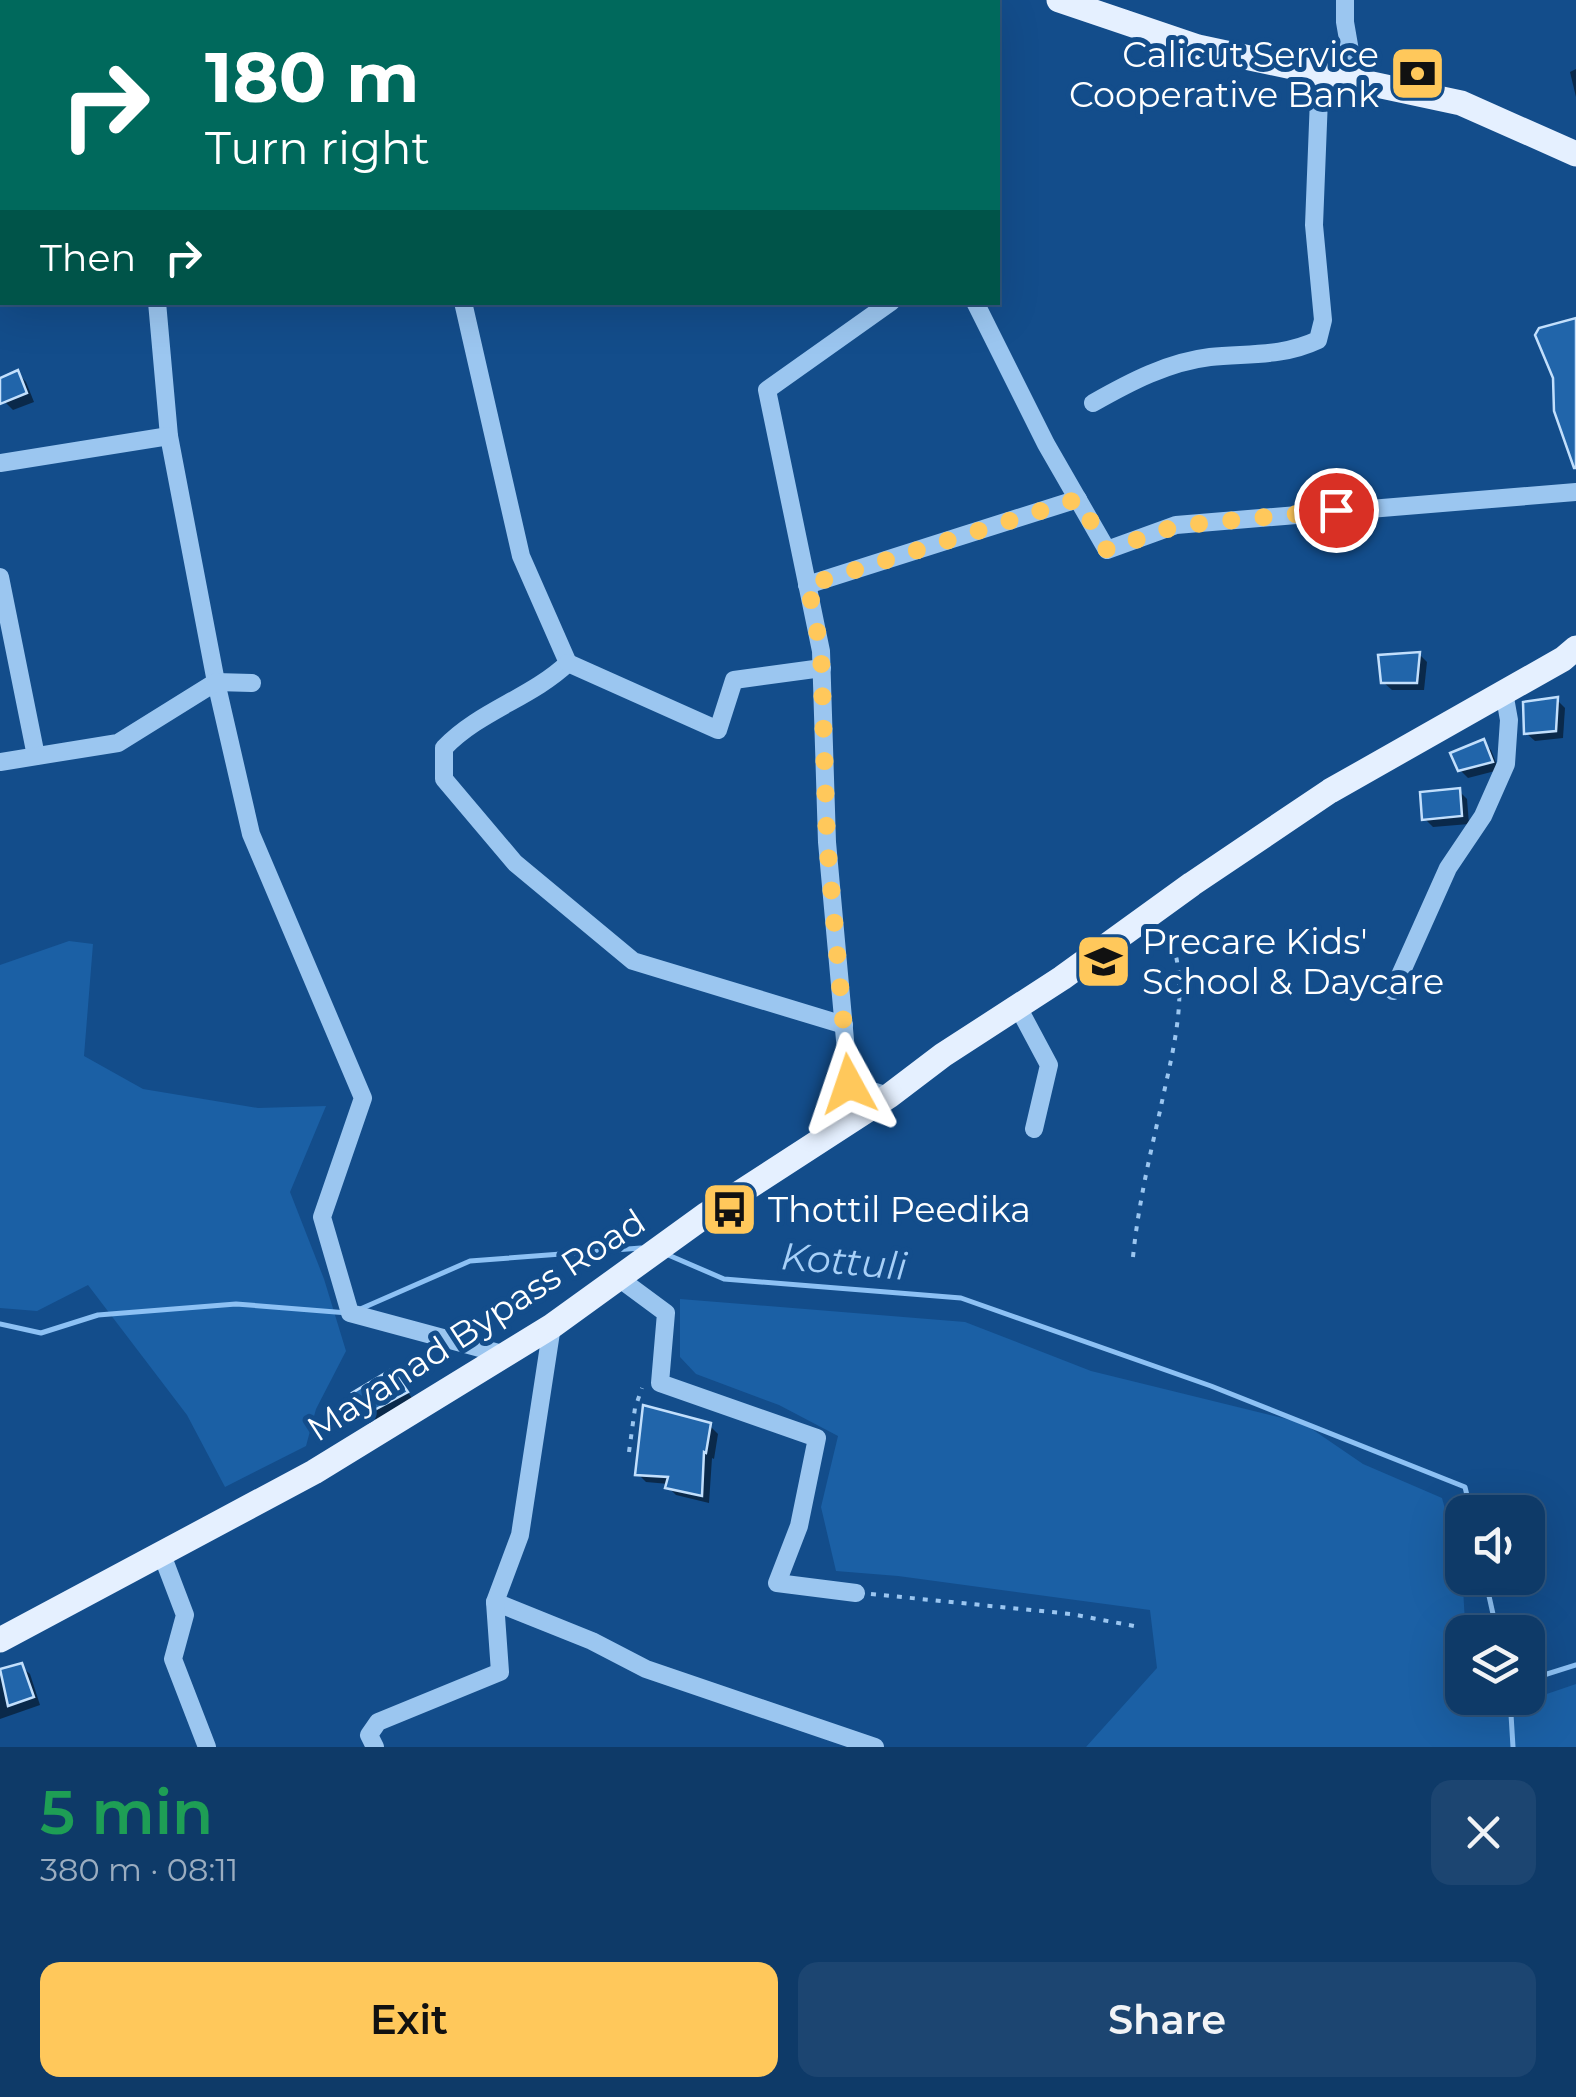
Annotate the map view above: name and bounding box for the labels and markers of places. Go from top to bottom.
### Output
place label: Calicut Service Cooperative Bank [1069,33,1379,116]
bank icon: Calicut Service Cooperative Bank [1388,44,1448,104]
pin [1294,468,1379,553]
place label: Precare Kids' School & Daycare [1142,920,1444,1003]
school or university icon: Precare Kids' School & Daycare [1073,931,1133,991]
bus stop icon: Thottil Peedika [699,1179,759,1239]
place label: Thottil Peedika [768,1188,1031,1231]

